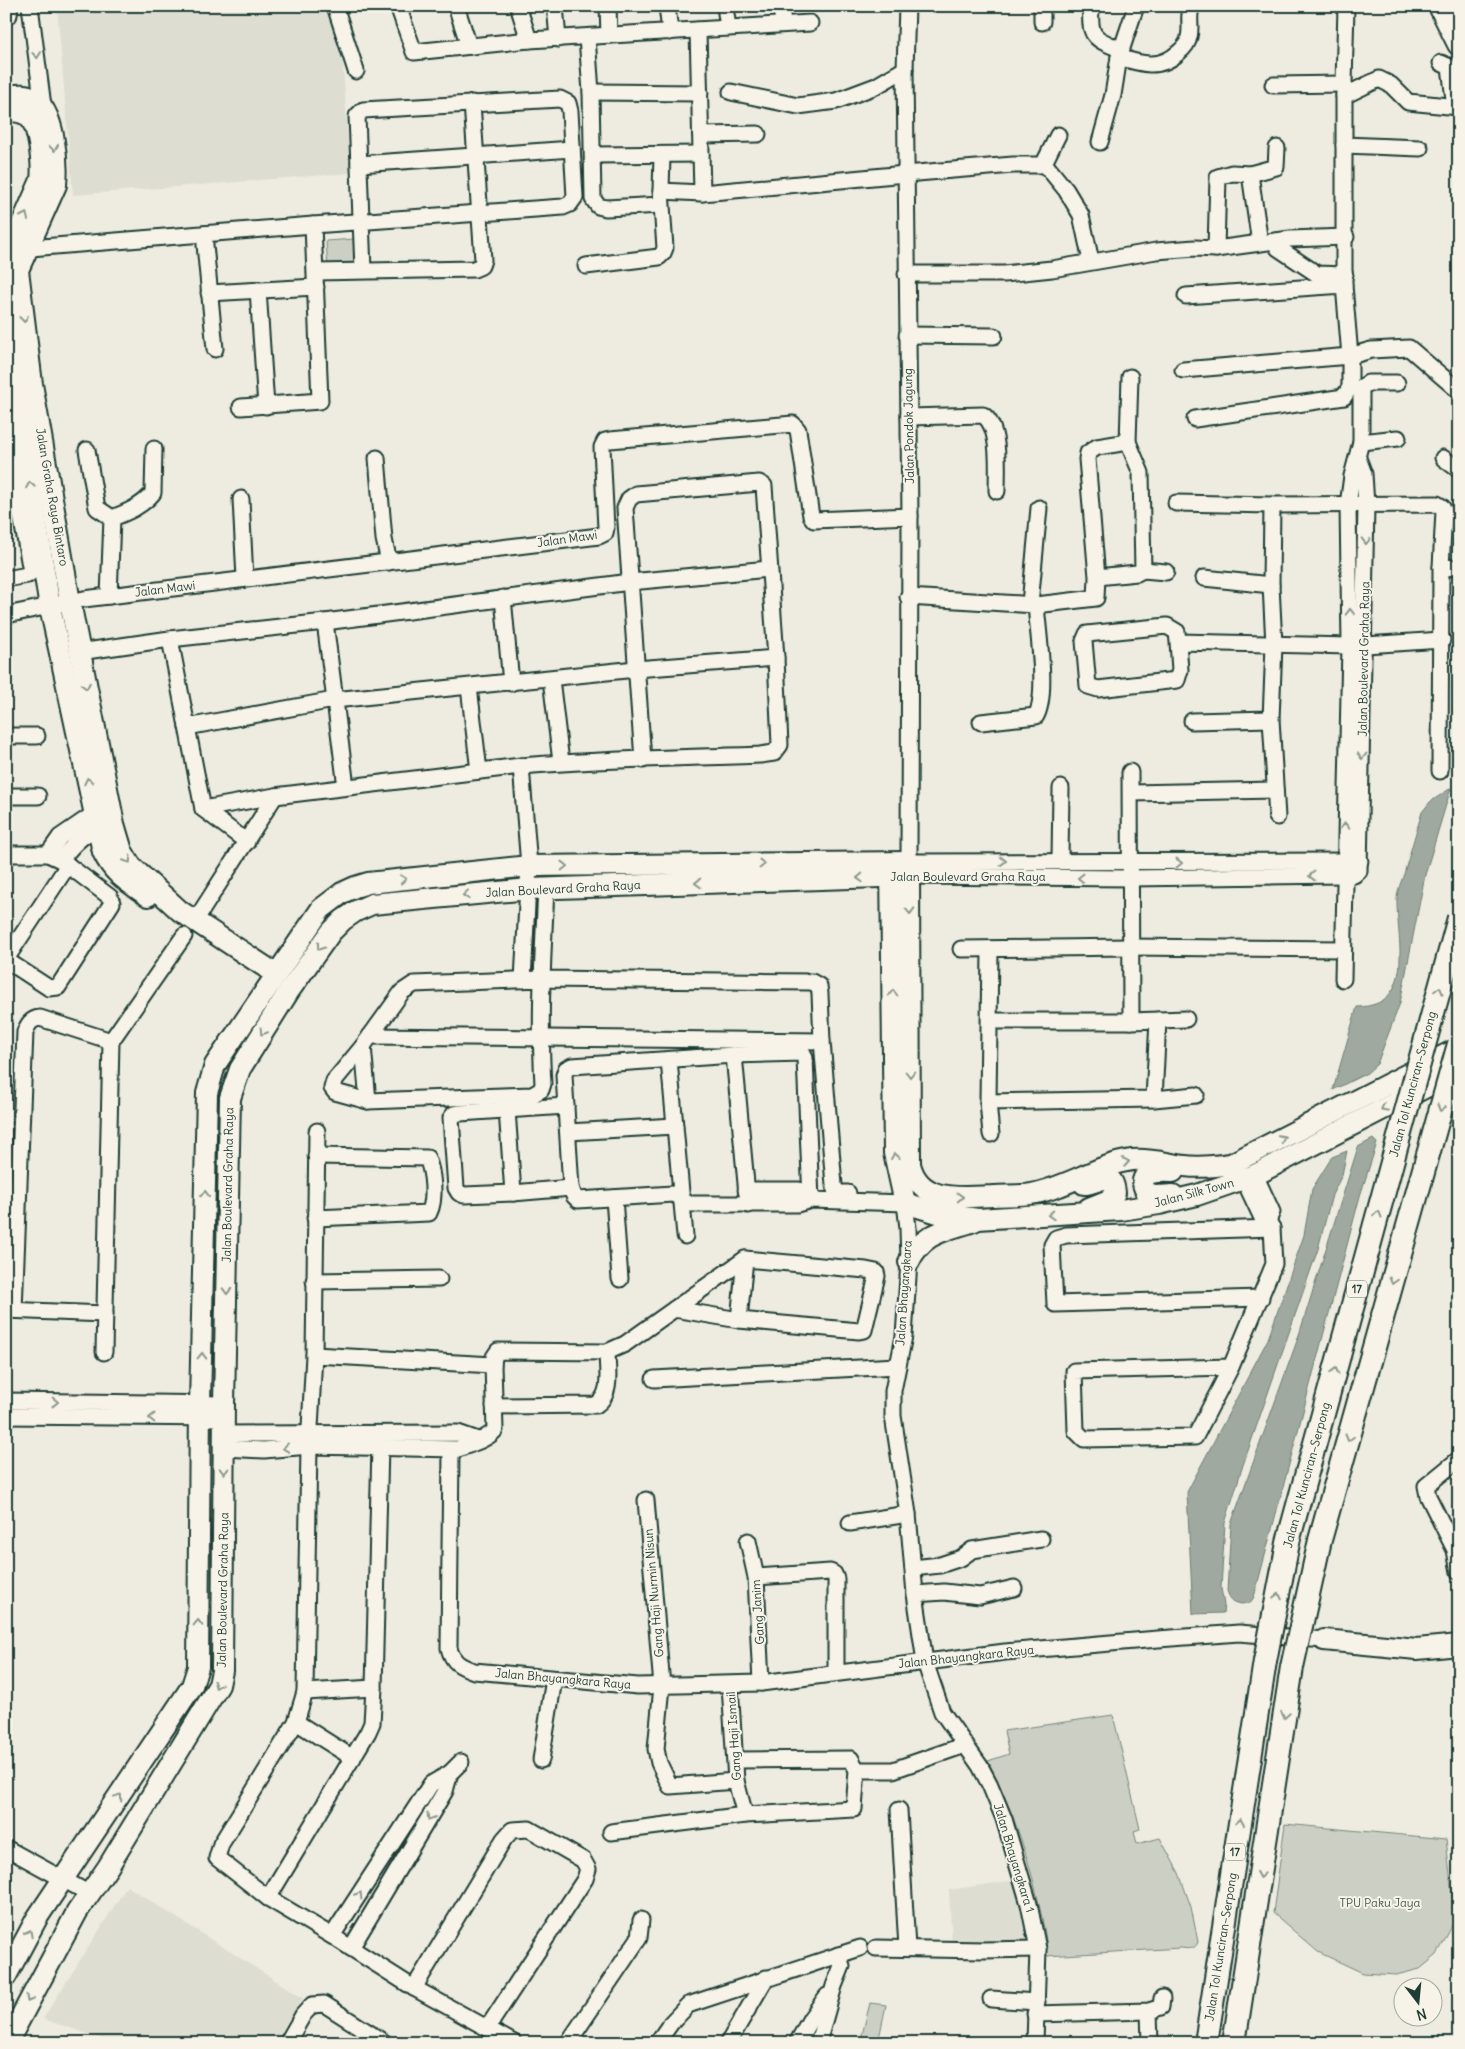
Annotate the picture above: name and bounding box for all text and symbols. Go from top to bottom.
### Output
one-way arrow [31,51,42,59]
one-way arrow [48,144,59,152]
one-way arrow [19,212,29,221]
one-way arrow [18,315,29,323]
street label: Jalan Pondok Jagung [900,368,917,484]
street label: Jalan Graha Raya Bintaro [33,427,72,567]
one-way arrow [25,480,35,489]
street label: Jalan Mawi [536,527,598,550]
one-way arrow [1361,537,1371,545]
street label: Jalan Mawi [134,577,196,600]
street label: Jalan Boulevard Graha Raya [1355,581,1372,737]
one-way arrow [1345,607,1355,615]
one-way arrow [80,681,91,690]
one-way arrow [1357,752,1368,760]
one-way arrow [83,777,94,786]
one-way arrow [1340,822,1351,830]
one-way arrow [121,855,131,864]
one-way arrow [1000,856,1007,866]
one-way arrow [1175,857,1183,868]
one-way arrow [758,859,766,869]
one-way arrow [561,861,569,871]
street label: Jalan Boulevard Graha Raya [890,869,1046,884]
one-way arrow [1307,871,1315,881]
one-way arrow [856,872,864,883]
one-way arrow [1077,873,1084,883]
one-way arrow [399,874,407,885]
street label: Jalan Boulevard Graha Raya [485,877,641,900]
one-way arrow [693,878,701,888]
one-way arrow [461,889,469,900]
one-way arrow [904,907,915,915]
one-way arrow [317,941,326,951]
one-way arrow [1433,986,1444,995]
one-way arrow [888,989,898,997]
street label: Jalan Tol Kunciran–Serpong [1386,1009,1439,1158]
one-way arrow [260,1027,270,1036]
one-way arrow [905,1070,915,1078]
one-way arrow [1380,1102,1389,1112]
one-way arrow [1436,1103,1447,1112]
street label: Jalan Boulevard Graha Raya [219,1107,236,1263]
one-way arrow [1277,1134,1286,1144]
one-way arrow [890,1151,901,1159]
one-way arrow [1122,1157,1131,1167]
street label: Jalan Silk Town [1152,1175,1235,1210]
one-way arrow [200,1190,210,1198]
one-way arrow [957,1192,965,1203]
one-way arrow [1046,1209,1054,1220]
one-way arrow [1372,1211,1382,1219]
street label: Jalan Bhayangkara [892,1240,915,1346]
one-way arrow [1388,1277,1398,1285]
road number: 17 [1347,1280,1367,1298]
one-way arrow [221,1287,232,1295]
one-way arrow [196,1352,207,1360]
one-way arrow [1329,1367,1340,1376]
one-way arrow [52,1397,59,1407]
street label: Jalan Tol Kunciran–Serpong [1280,1400,1333,1549]
one-way arrow [148,1413,156,1423]
one-way arrow [1344,1433,1354,1441]
one-way arrow [282,1442,290,1453]
one-way arrow [219,1468,229,1475]
street label: Jalan Boulevard Graha Raya [214,1512,231,1668]
street label: Gang Haji Nurmin Nisun [640,1528,667,1658]
street label: Gang Janim [748,1579,767,1645]
one-way arrow [1272,1592,1283,1601]
one-way arrow [193,1619,203,1626]
street label: Jalan Bhayangkara Raya [897,1642,1035,1671]
street label: Jalan Bhayangkara Raya [494,1665,632,1692]
one-way arrow [213,1680,224,1689]
street label: Gang Haji Ismail [723,1691,744,1781]
one-way arrow [1280,1710,1290,1719]
one-way arrow [112,1793,122,1802]
street label: Jalan Bhayangkara 1 [991,1801,1038,1914]
one-way arrow [426,1812,436,1821]
one-way arrow [1234,1817,1245,1825]
road number: 17 [1225,1844,1245,1860]
street label: Jalan Tol Kunciran–Serpong [1201,1872,1240,2022]
one-way arrow [1255,1872,1266,1880]
one-way arrow [352,1891,362,1900]
park label: TPU Paku Jaya [1340,1895,1421,1910]
one-way arrow [23,1929,33,1938]
north arrow [1392,1976,1442,2026]
one-way arrow [25,1994,35,2003]
text: N [1414,2005,1429,2024]

